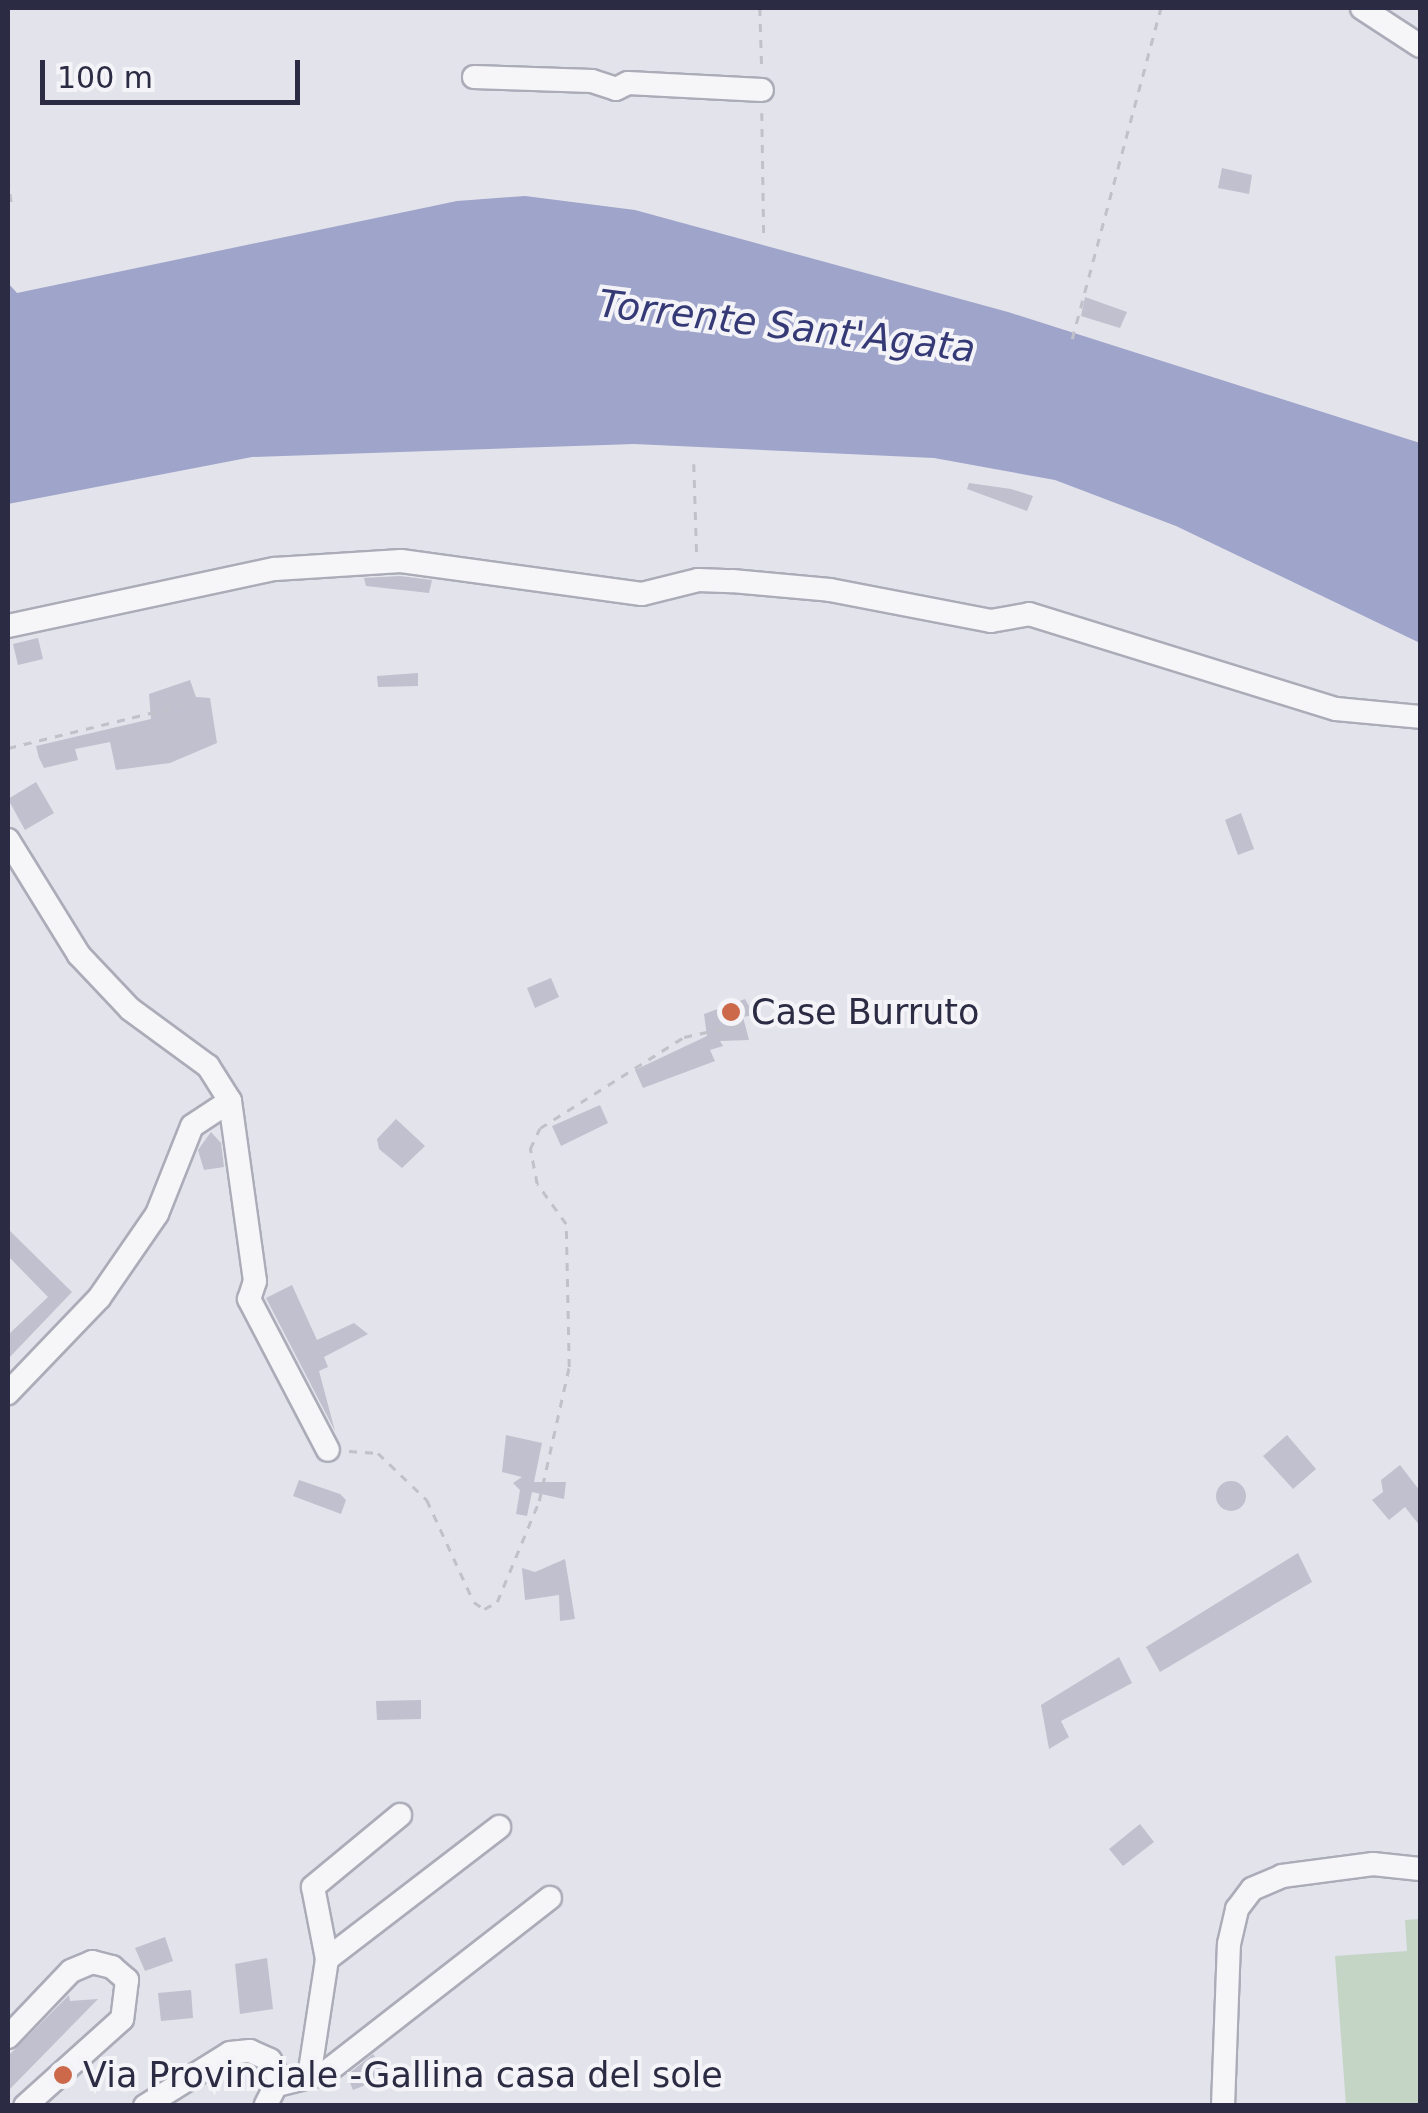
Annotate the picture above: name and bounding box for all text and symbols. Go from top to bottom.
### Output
scale bar [45,40,305,102]
text: 100 m [57,60,153,95]
water label: Torrente Sant'Agata [596,281,978,373]
place label: Case Burruto [751,991,979,1033]
marker: Case Burruto [720,1001,742,1023]
place label: Via Provinciale -Gallina casa del sole [83,2054,723,2096]
marker: Via Provinciale -Gallina casa del sole [52,2064,74,2086]

